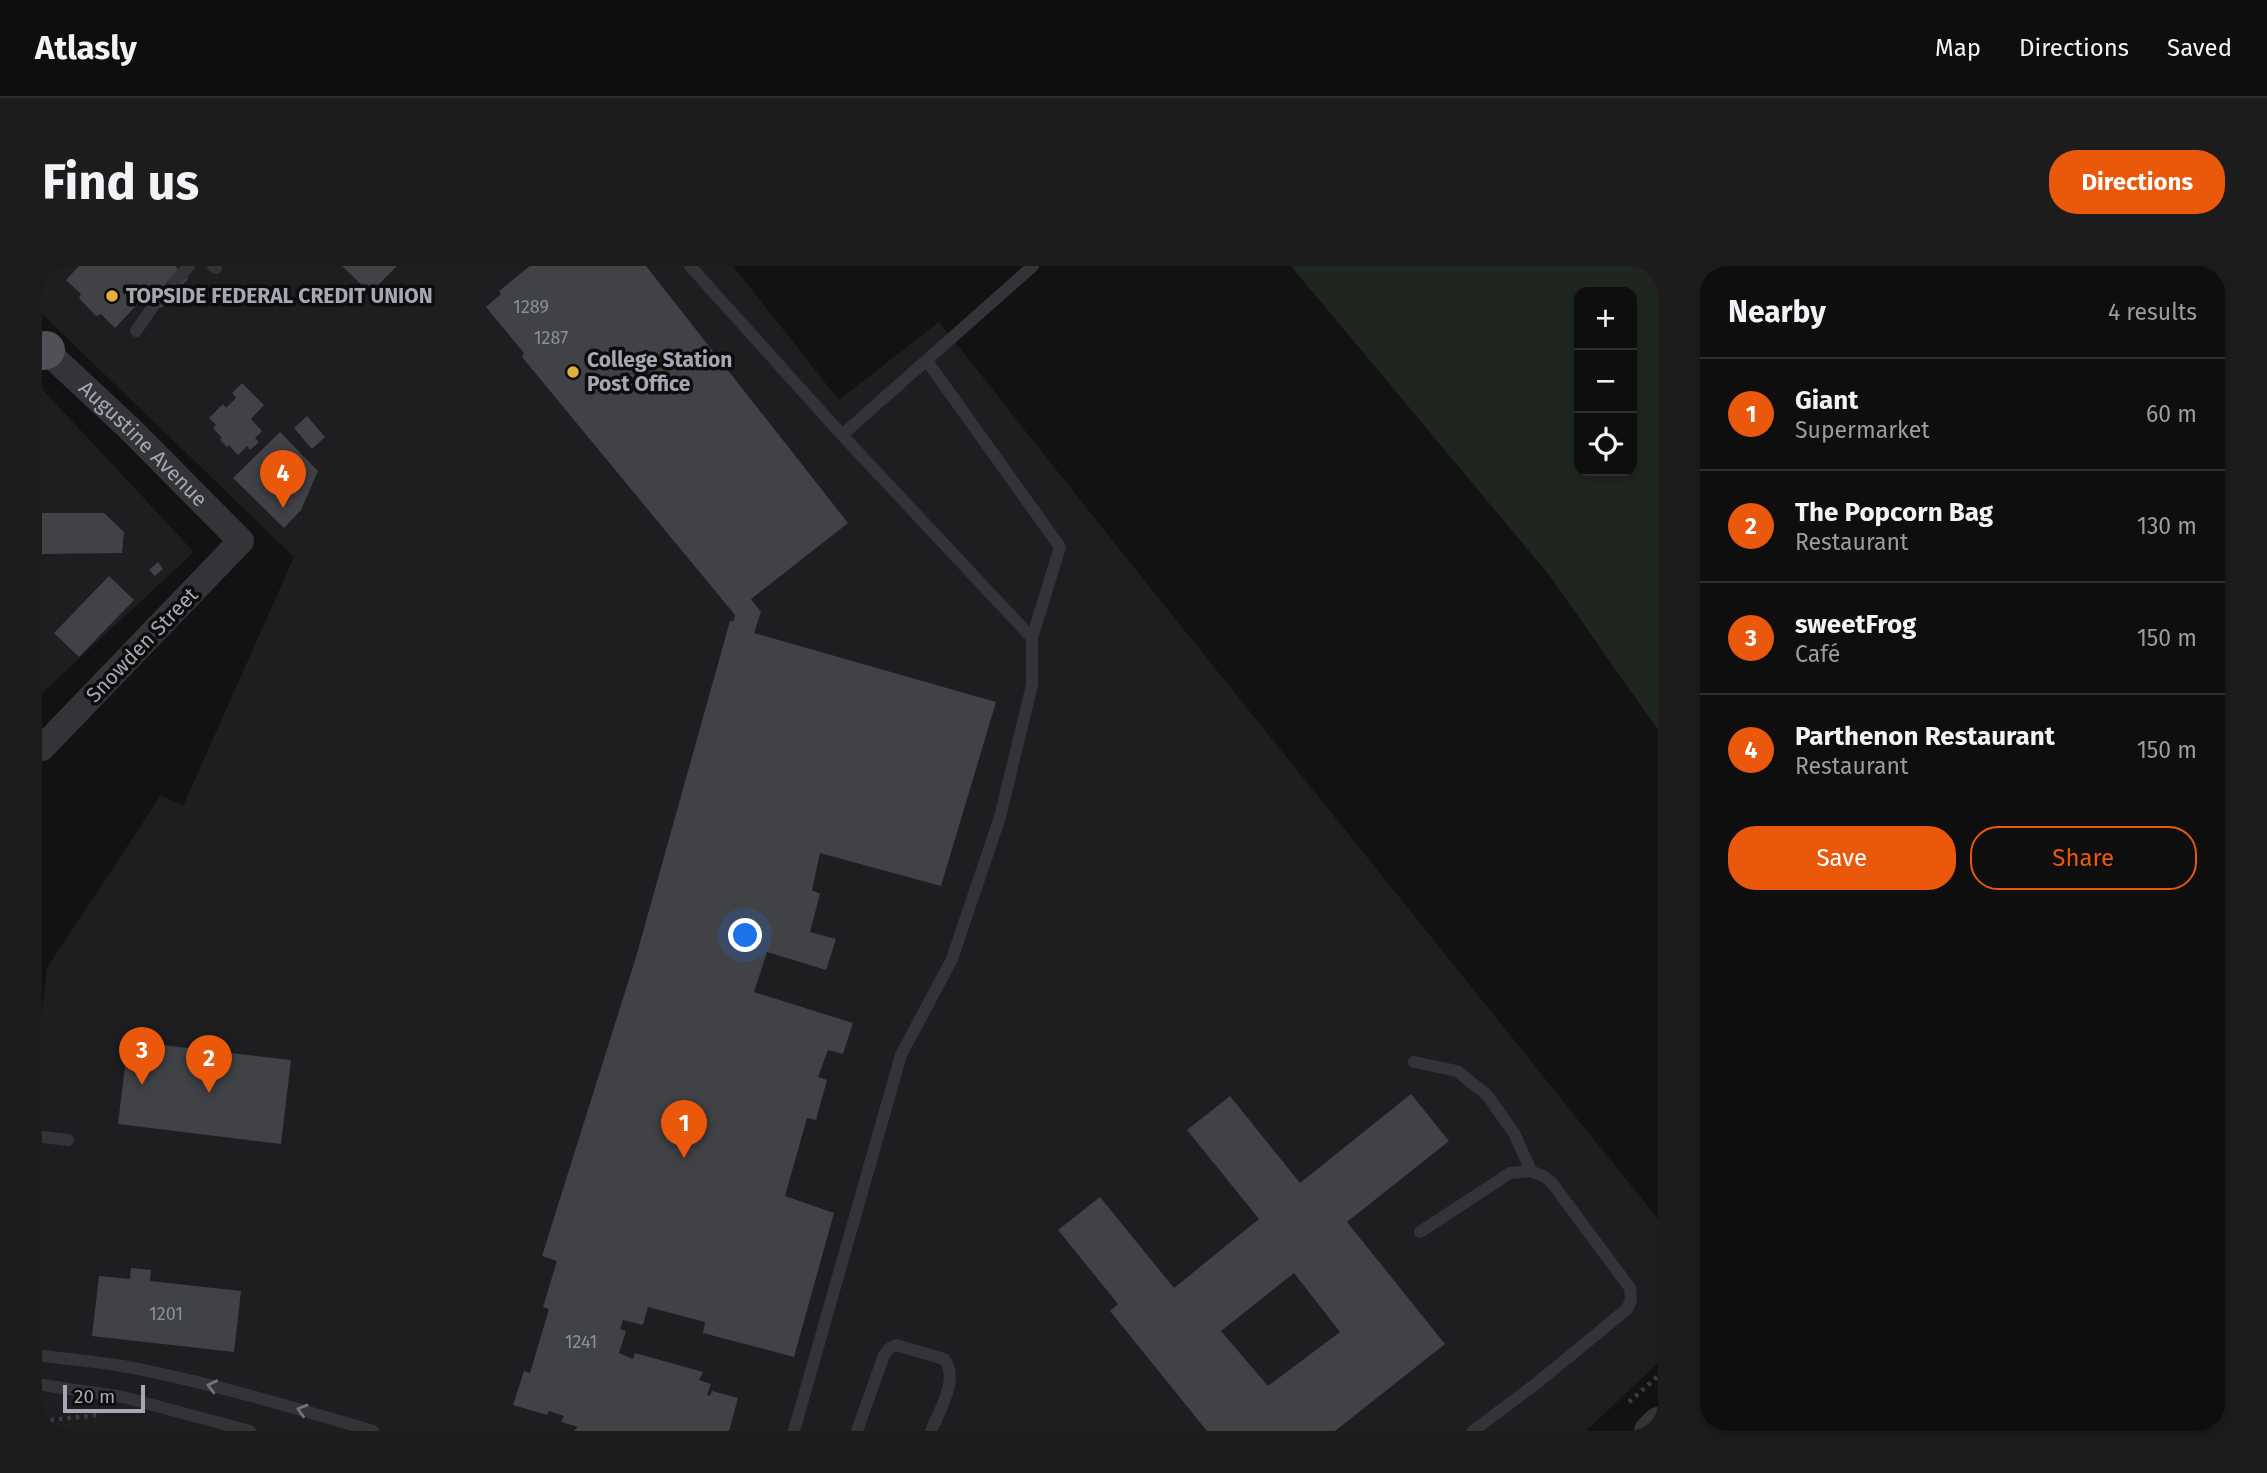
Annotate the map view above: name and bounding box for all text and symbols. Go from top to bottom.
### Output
text: Atlasly [35,28,137,68]
text: Map [1935,34,1981,62]
text: Directions [2019,34,2129,62]
text: Saved [2167,34,2232,62]
button: Directions [2049,150,2225,214]
text: Find us [42,153,199,212]
place label: TOPSIDE FEDERAL CREDIT UNION [126,283,433,309]
map controls [1574,287,1637,476]
button: + [1574,287,1637,350]
marker: TOPSIDE FEDERAL CREDIT UNION [104,288,120,304]
text: Nearby [1728,294,1826,330]
house number: 1289 [513,296,549,318]
text: 4 results [2108,298,2197,326]
house number: 1287 [534,327,568,349]
place label: College Station Post Office [587,347,732,397]
button: − [1574,350,1637,413]
marker: College Station Post Office [565,364,581,380]
street label: Augustine Avenue [74,375,213,512]
text: Giant [1795,385,1858,416]
text: 1 [1746,400,1756,428]
text: 60 m [2146,400,2197,428]
button: locate [1574,413,1637,476]
text: Supermarket [1795,416,1930,444]
pin: 4 [260,450,306,508]
text: The Popcorn Bag [1795,497,1993,528]
text: 2 [1745,512,1757,540]
text: 130 m [2137,512,2197,540]
text: Restaurant [1795,528,1908,556]
street label: Snowden Street [81,582,204,708]
text: sweetFrog [1795,609,1916,640]
text: 3 [1745,624,1757,652]
text: 150 m [2137,624,2197,652]
text: Café [1795,640,1840,668]
text: Parthenon Restaurant [1795,721,2055,752]
text: 4 [1745,736,1758,764]
text: 150 m [2137,736,2197,764]
text: Restaurant [1795,752,1908,780]
button: Save [1728,826,1956,890]
button: Share [1970,826,2197,890]
your location [728,918,762,952]
pin: 3 [119,1027,165,1085]
pin: 2 [186,1035,232,1093]
pin: 1 [661,1100,707,1158]
house number: 1201 [149,1303,183,1325]
house number: 1241 [565,1331,597,1353]
one-way arrow [206,1380,218,1394]
scale bar [63,1382,145,1414]
text: 20 m [74,1385,115,1408]
one-way arrow [297,1404,309,1418]

